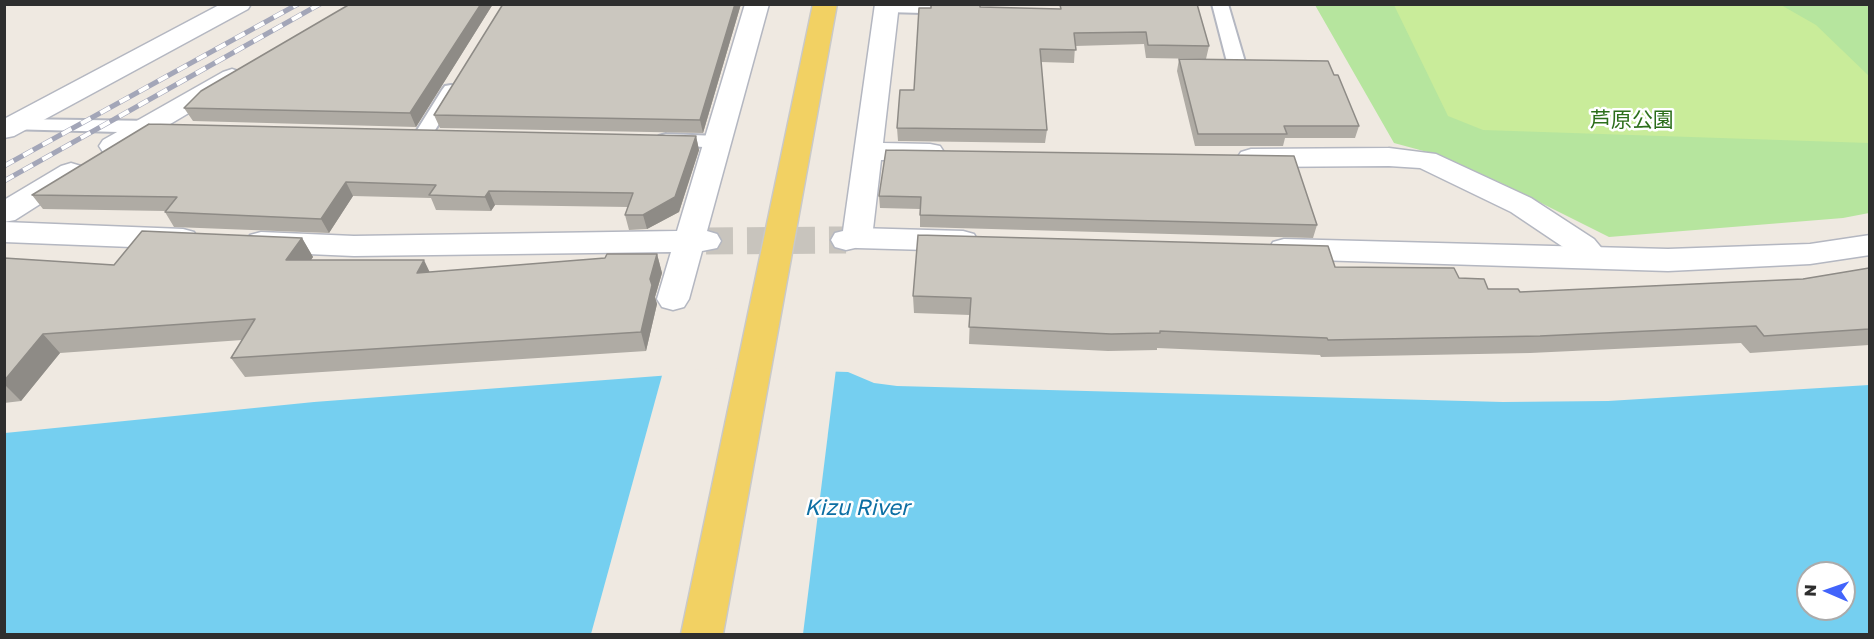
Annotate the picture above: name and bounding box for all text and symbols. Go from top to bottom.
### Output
park label: 芦原公園 [1590,107,1674,133]
water label: Kizu River [804,495,910,521]
north arrow [1796,561,1856,621]
text: N [1800,584,1820,597]

